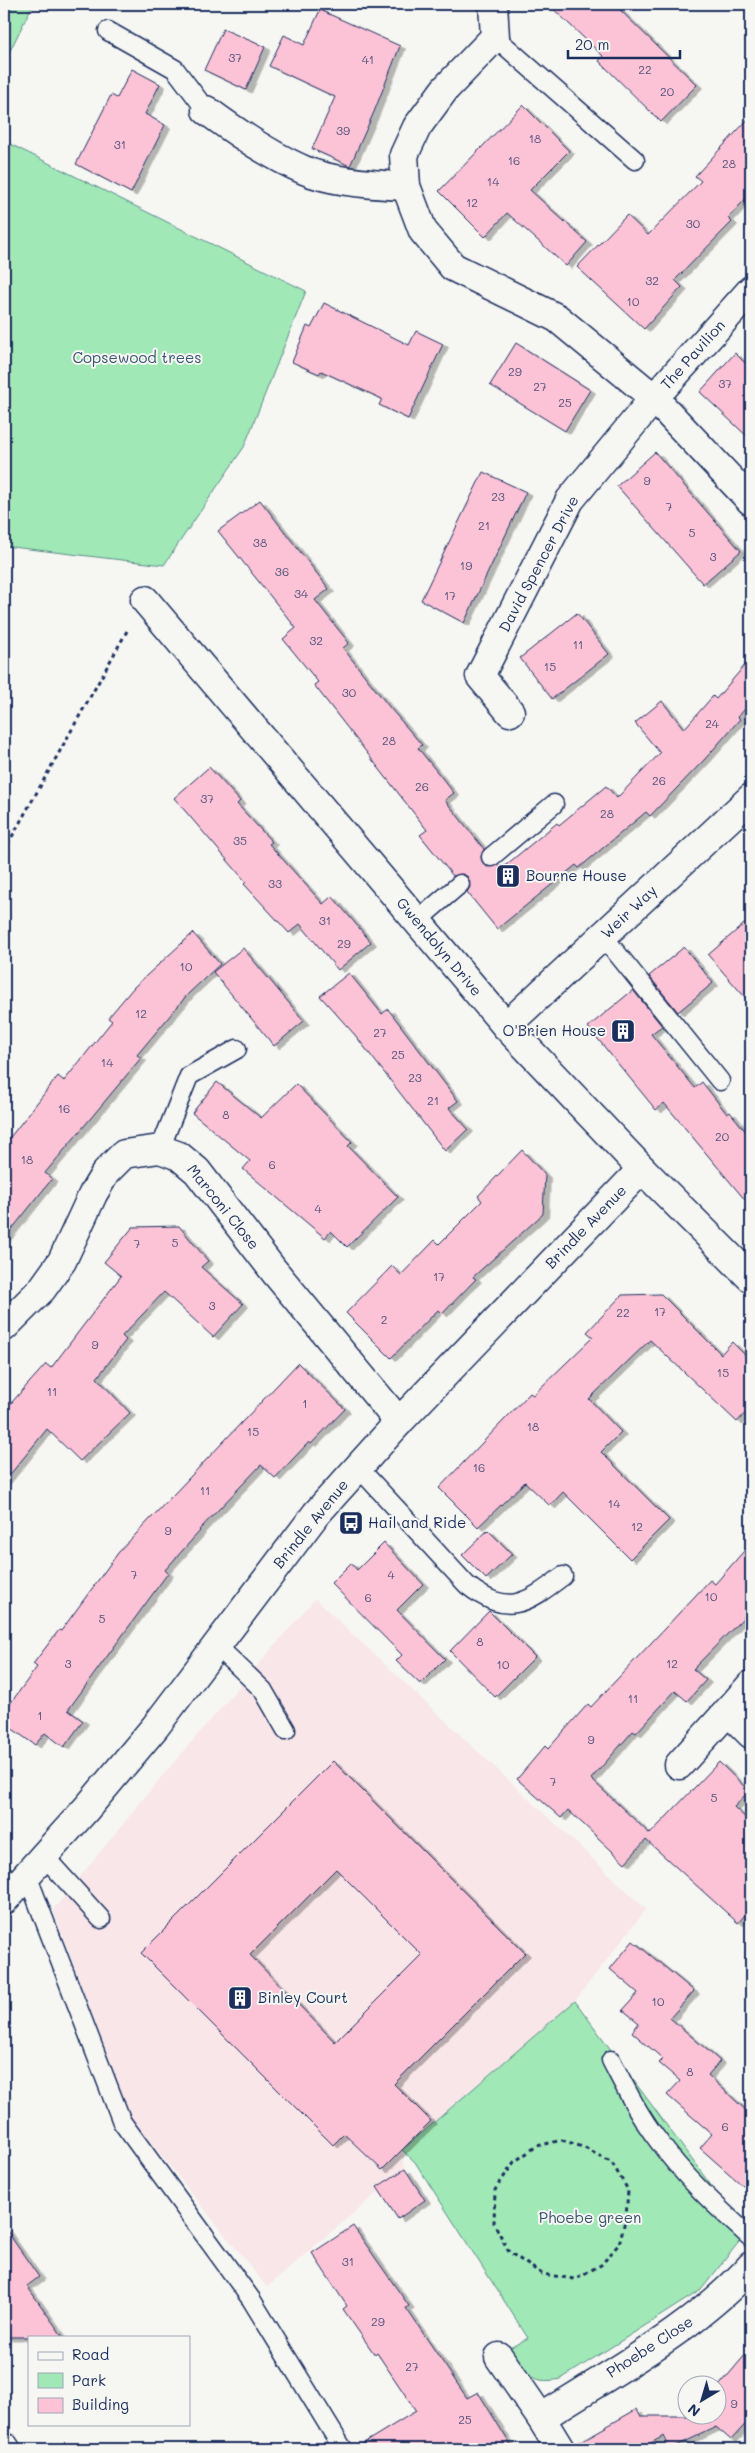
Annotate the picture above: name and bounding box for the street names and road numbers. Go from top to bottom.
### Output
street label: The Pavilion [656,315,729,394]
street label: David Spencer Drive [494,492,583,635]
street label: Weir Way [596,880,661,942]
street label: Gwendolyn Drive [393,893,487,1000]
street label: Marconi Close [183,1160,264,1253]
street label: Brindle Avenue [540,1180,630,1272]
street label: Brindle Avenue [268,1475,352,1572]
street label: Phoebe Close [602,2311,697,2382]

